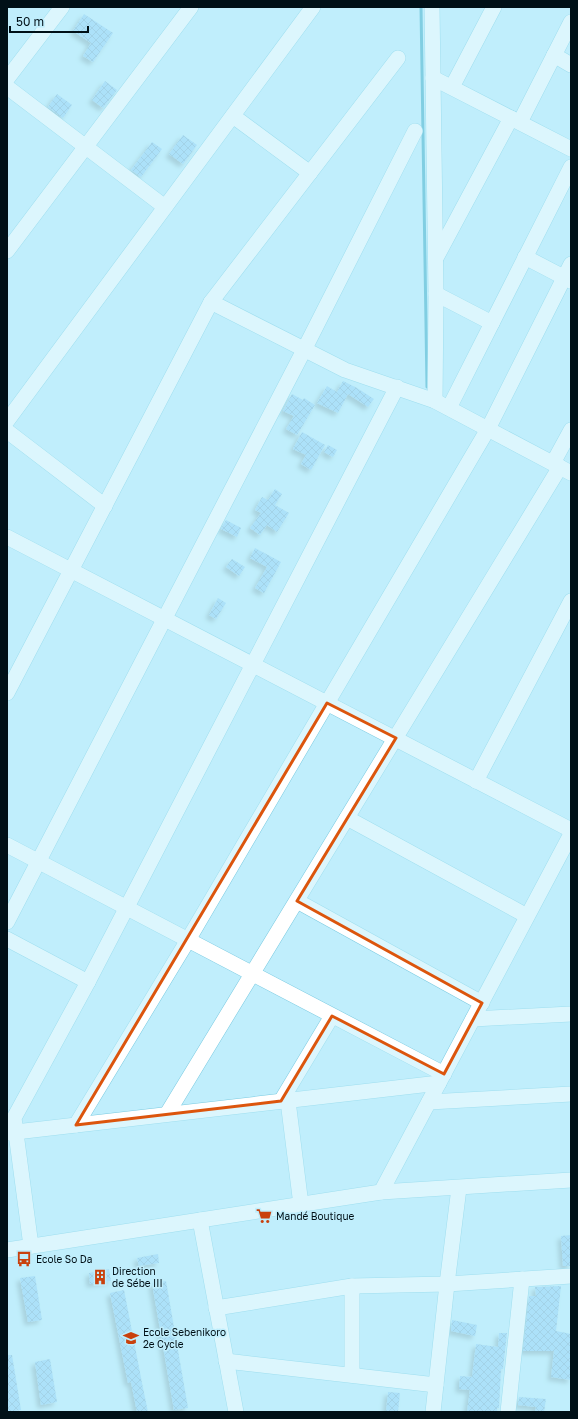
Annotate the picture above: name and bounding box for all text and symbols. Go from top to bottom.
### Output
scale bar [10,8,88,34]
text: 50 m [16,14,44,29]
supermarket icon: Mandé Boutique [255,1207,273,1225]
place label: Mandé Boutique [276,1210,354,1222]
bus stop icon: Ecole So Da [15,1250,33,1268]
place label: Ecole So Da [36,1253,92,1265]
place label: Direction de Sébe III [112,1265,163,1289]
building icon: Direction de Sébe III [91,1268,109,1286]
place label: Ecole Sebenikoro 2e Cycle [143,1326,226,1350]
school or university icon: Ecole Sebenikoro 2e Cycle [122,1329,140,1347]

